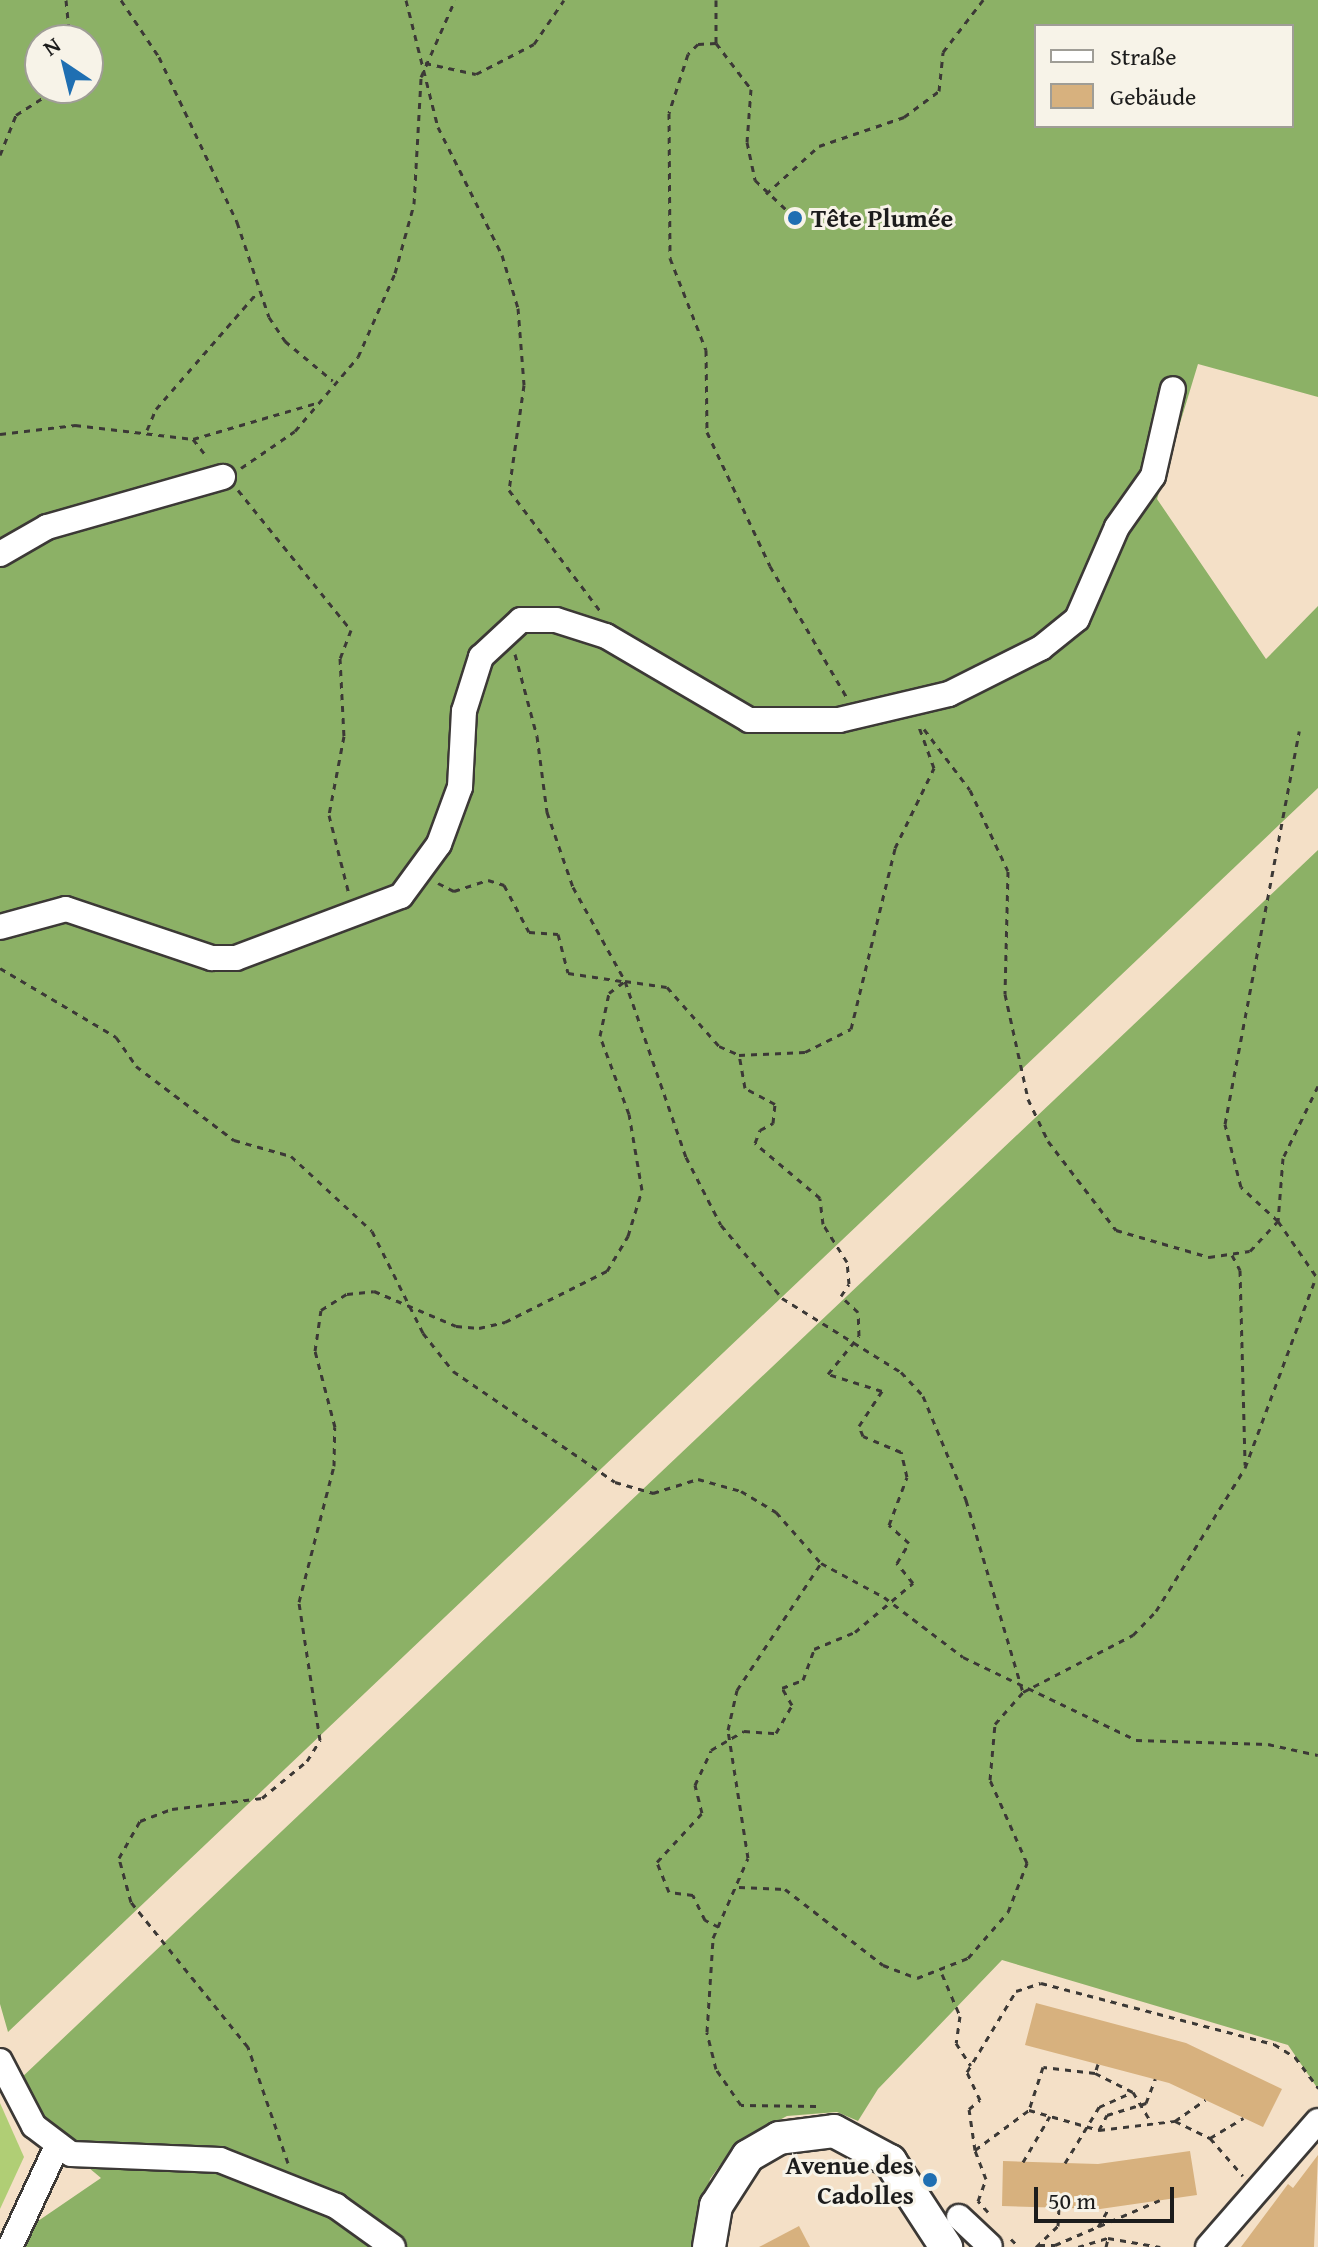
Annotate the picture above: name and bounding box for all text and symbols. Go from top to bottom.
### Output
north arrow [24,24,104,104]
legend [1034,24,1294,128]
text: N [36,29,67,63]
text: Straße [1110,39,1177,74]
text: Gebäude [1110,79,1196,114]
place label: Tête Plumée [811,202,953,234]
marker: Tête Plumée [786,209,804,227]
place label: Avenue des Cadolles [786,2149,914,2210]
marker: Avenue des Cadolles [921,2171,939,2189]
scale bar [1038,2171,1178,2221]
text: 50 m [1048,2183,1096,2218]

